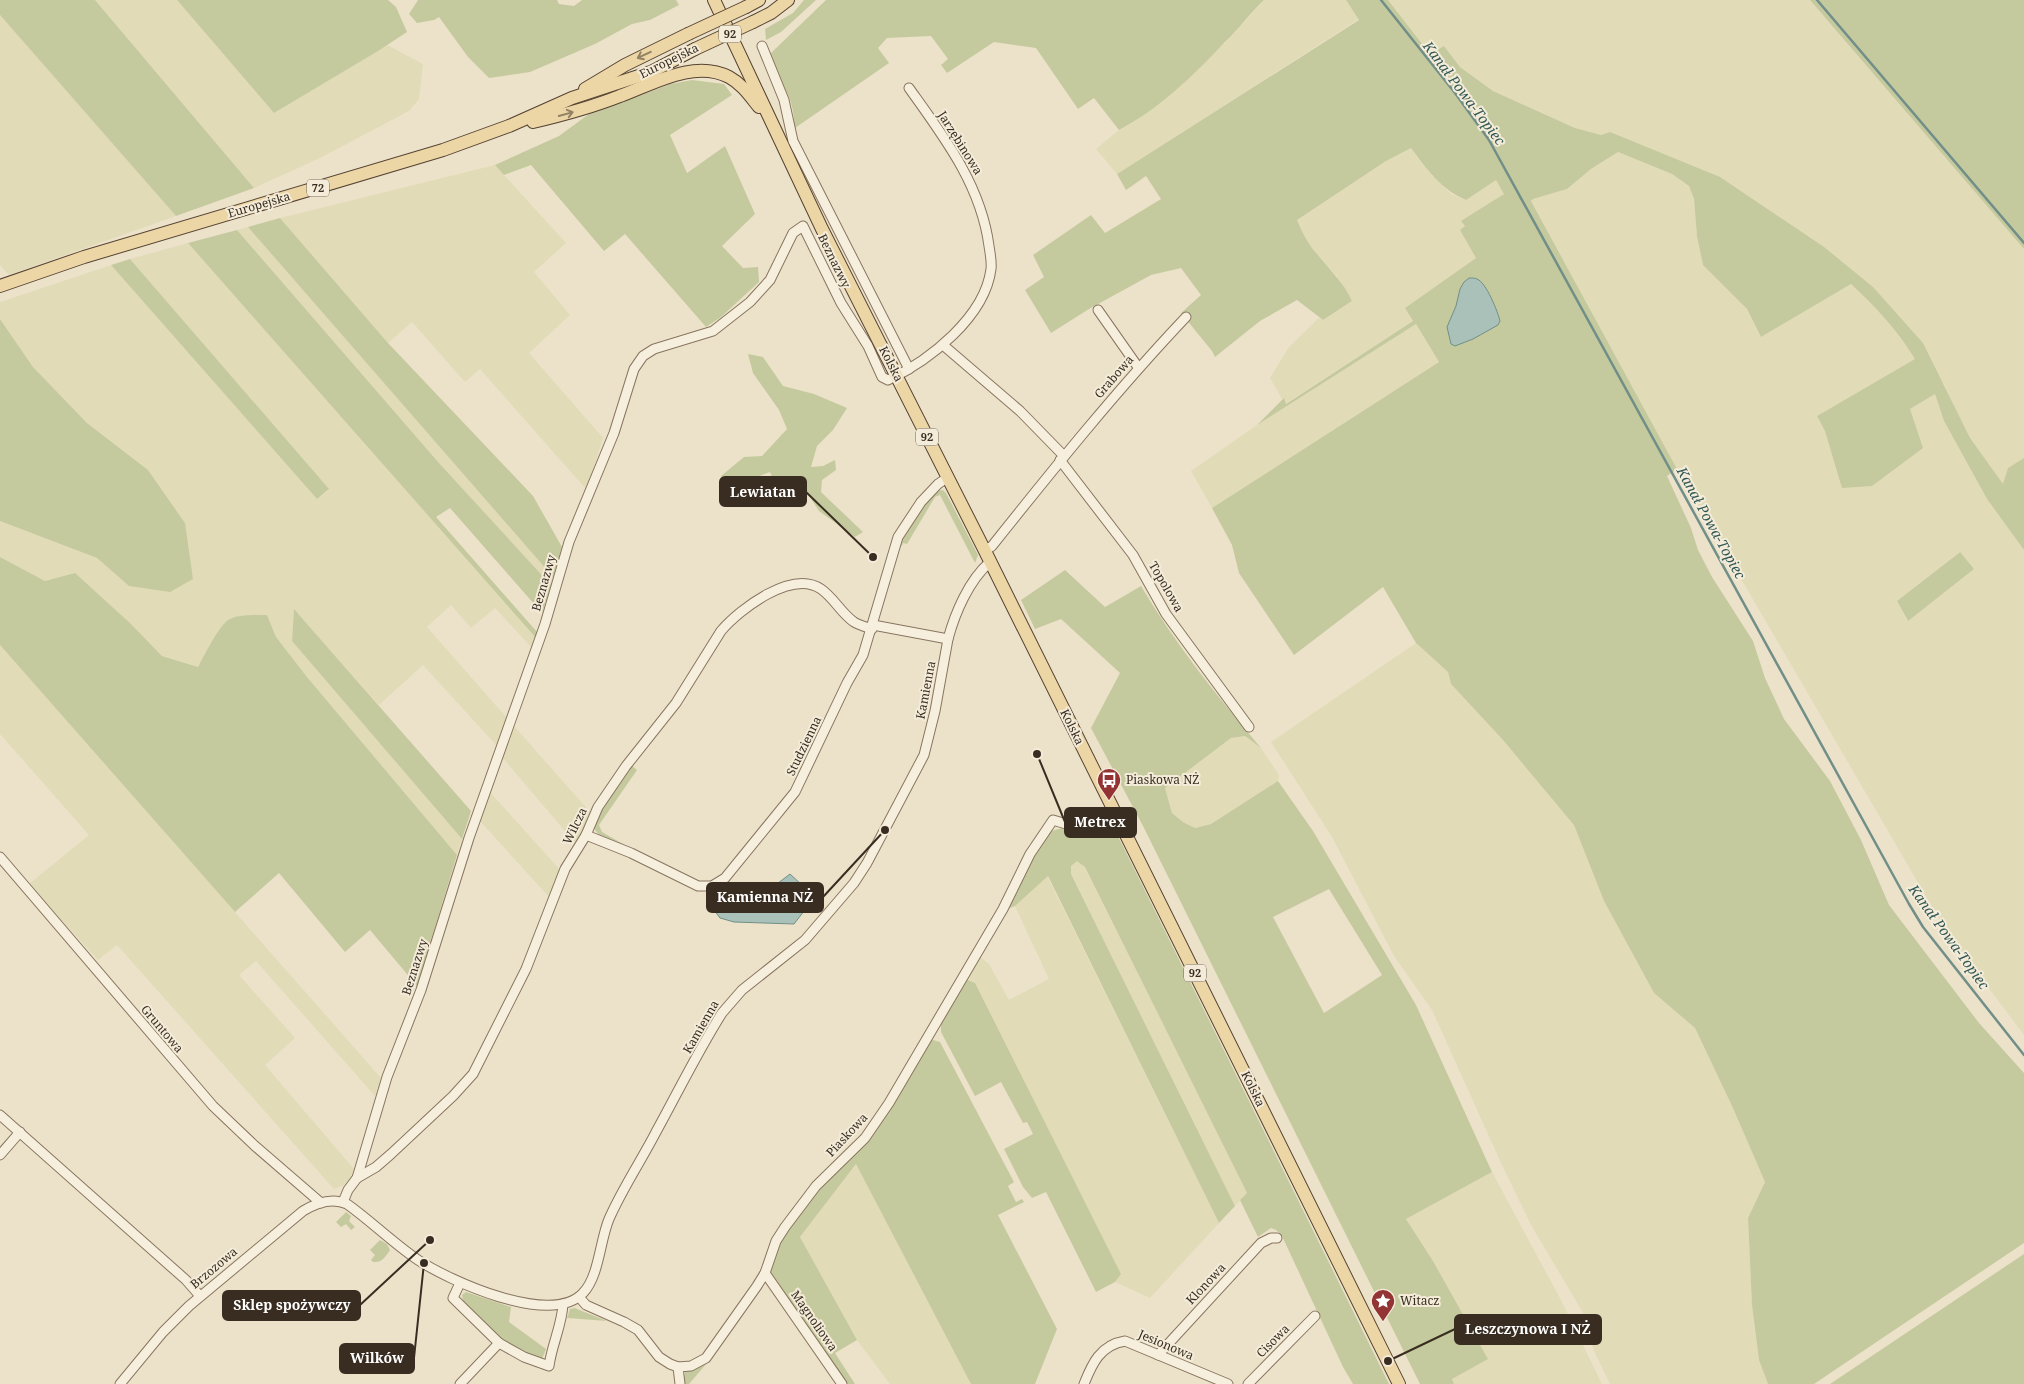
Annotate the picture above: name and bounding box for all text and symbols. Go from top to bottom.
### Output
road number: 92 [719,26,741,42]
water label: Kanał Powa-Topiec [1418,36,1510,149]
street label: Europejska [636,39,702,82]
one-way arrow [637,51,652,60]
street label: Jarzębinowa [934,107,987,178]
one-way arrow [558,109,574,118]
road number: 72 [307,180,329,197]
street label: Europejska [226,187,292,222]
street label: Beznazwy [814,231,855,291]
street label: Kolska [875,343,908,385]
street label: Grabowa [1090,351,1137,402]
road number: 92 [916,428,938,446]
water label: Kanał Powa-Topiec [1672,462,1750,582]
callout: Lewiatan [720,477,806,506]
text: Lewiatan [730,482,796,501]
street label: Beznazwy [527,552,560,613]
street label: Topolowa [1145,558,1188,615]
street label: Kamienna [912,659,940,720]
street label: Kolska [1056,706,1089,748]
street label: Studzienna [782,713,825,778]
bus stop icon: Piaskowa NŻ [1096,767,1122,801]
place label: Piaskowa NŻ [1126,771,1199,788]
street label: Wilcza [558,804,591,847]
callout: Metrex [1065,808,1136,837]
text: Metrex [1074,812,1126,831]
water label: Kanał Powa-Topiec [1904,880,1994,993]
callout: Kamienna NŻ [707,883,823,912]
text: Kamienna NŻ [717,887,813,906]
street label: Beznazwy [397,936,432,997]
road number: 92 [1184,964,1206,981]
street label: Kamienna [678,997,723,1057]
street label: Gruntowa [137,1001,188,1056]
street label: Kolska [1237,1068,1270,1110]
street label: Piaskowa [822,1109,871,1160]
street label: Brzozowa [186,1243,241,1292]
street label: Klonowa [1182,1259,1229,1308]
street label: Magnoliowa [787,1287,842,1355]
place icon: Witacz [1370,1288,1396,1322]
callout: Sklep spożywczy [223,1291,360,1320]
place label: Witacz [1400,1292,1439,1309]
text: Sklep spożywczy [233,1295,352,1314]
callout: Leszczynowa I NŻ [1455,1315,1601,1344]
text: Leszczynowa I NŻ [1465,1319,1591,1338]
street label: Cisowa [1252,1320,1293,1361]
street label: Jesionowa [1135,1325,1197,1364]
callout: Wilków [340,1344,414,1373]
text: Wilków [350,1348,404,1367]

